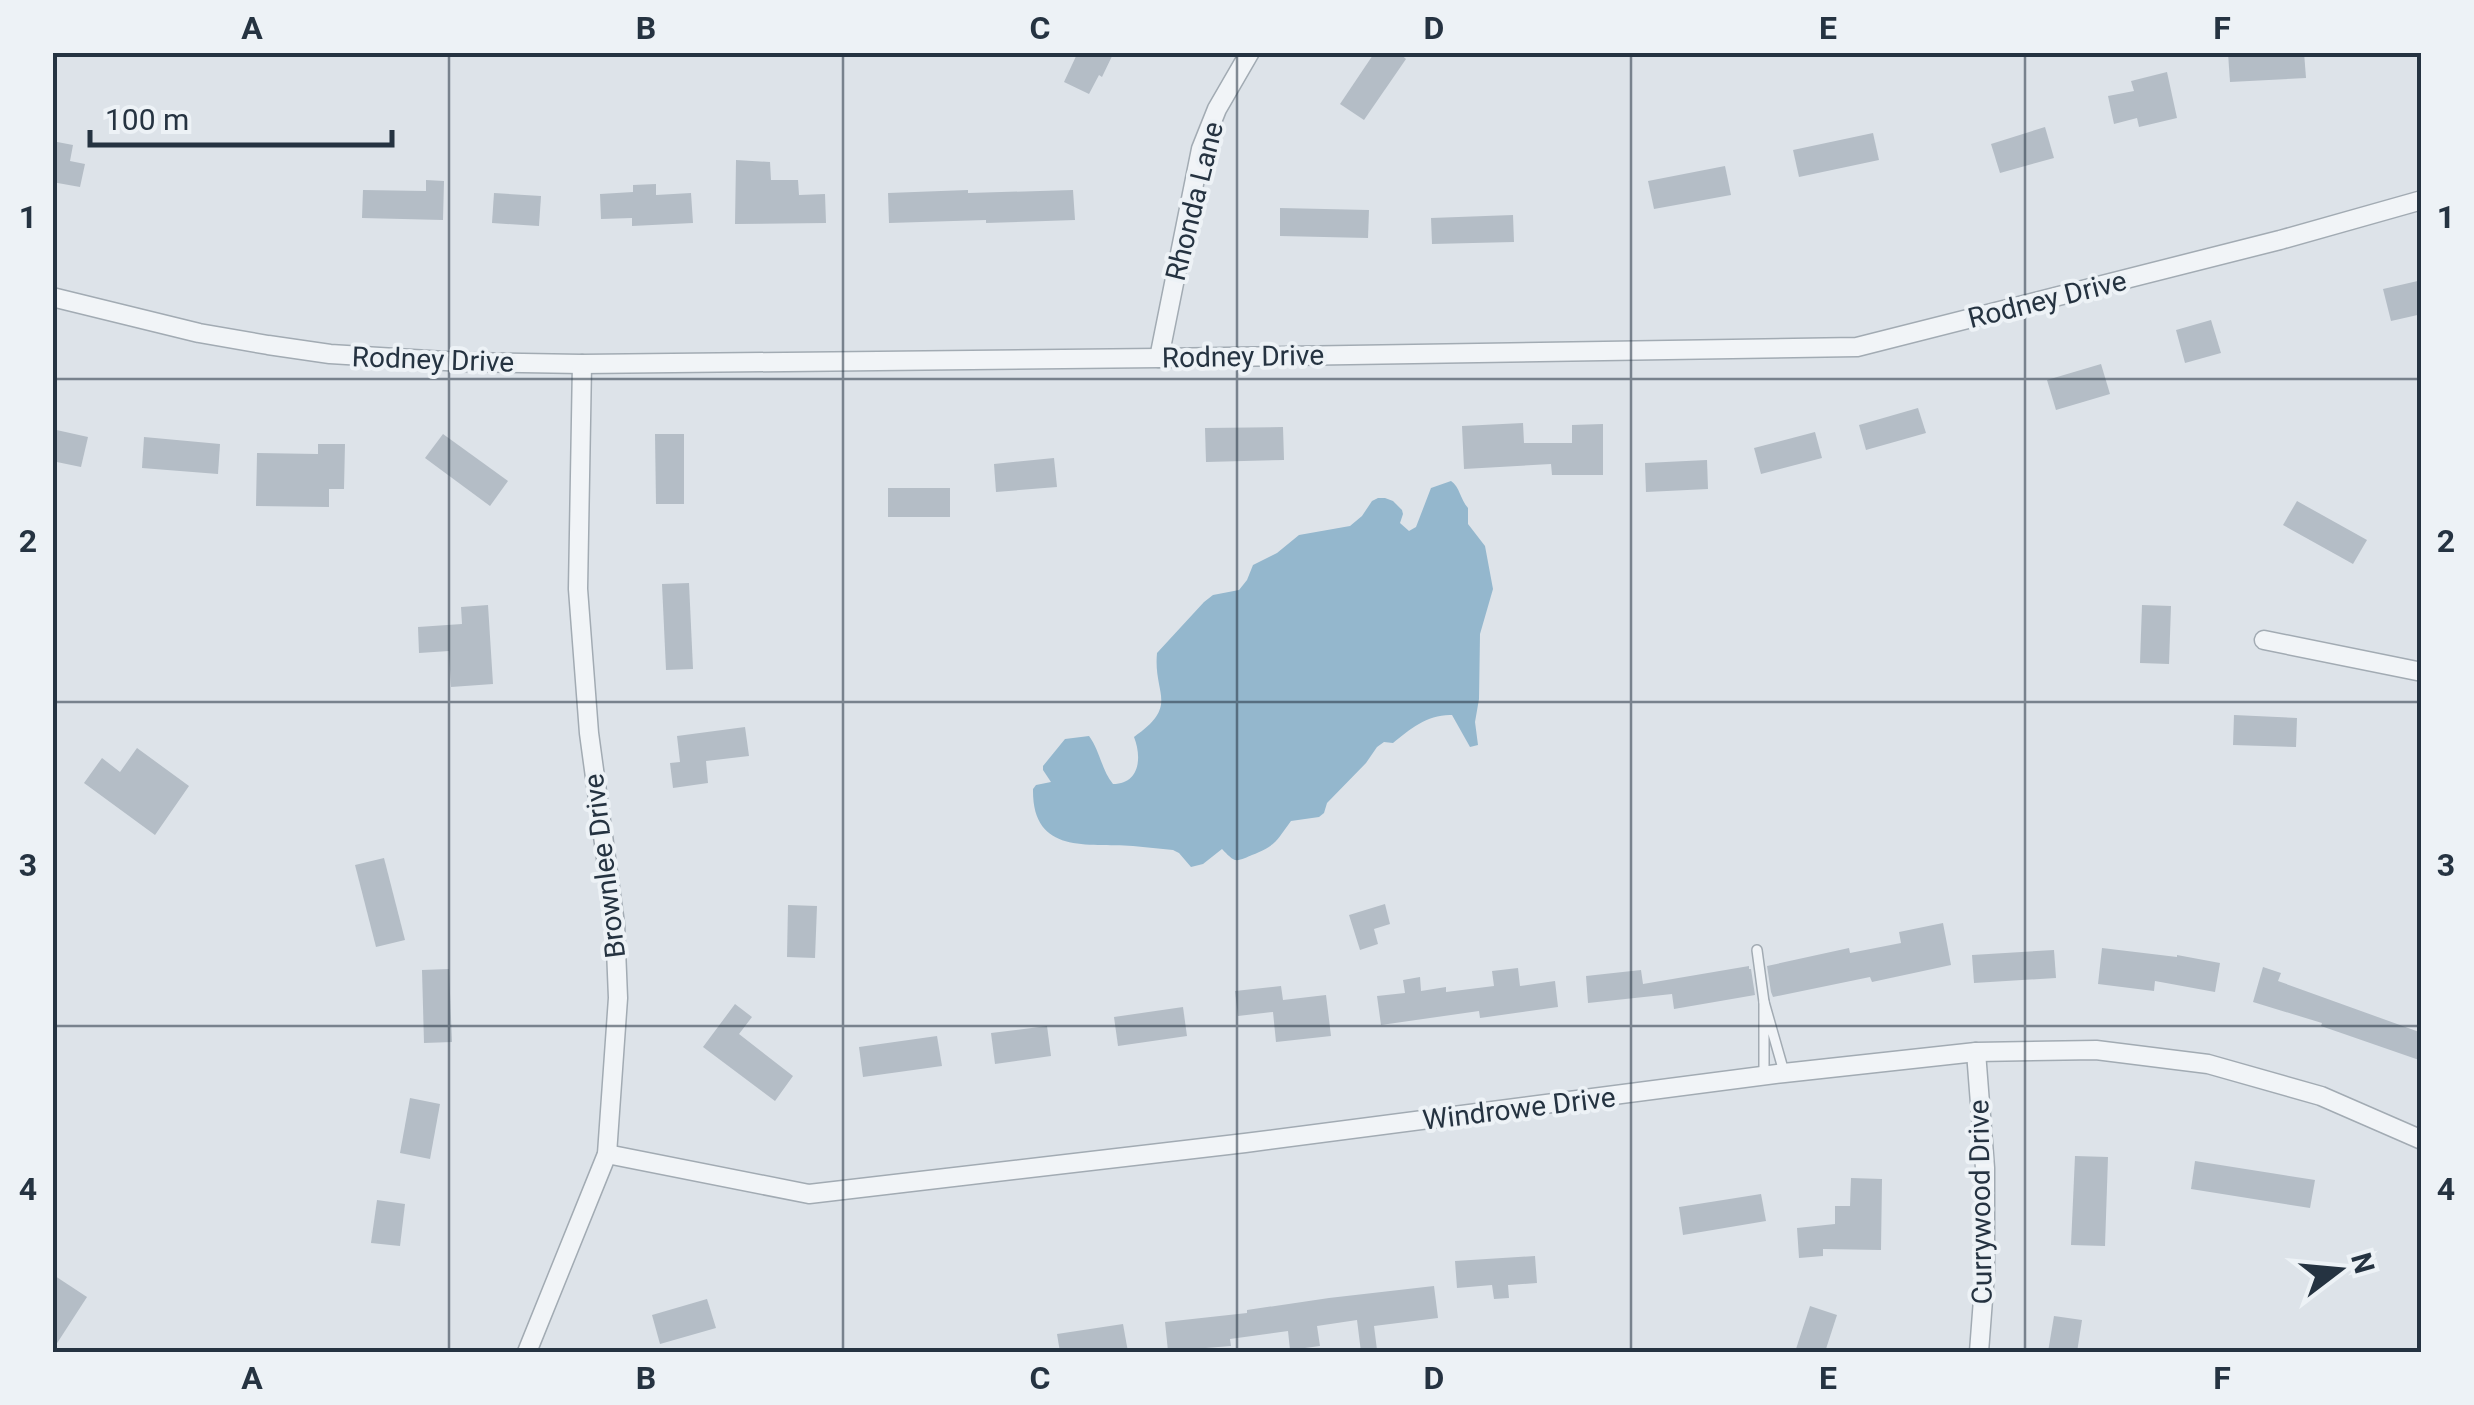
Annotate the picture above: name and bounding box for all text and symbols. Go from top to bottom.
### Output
text: A [241,9,263,47]
text: B [636,9,656,47]
text: C [1030,9,1050,47]
text: D [1424,9,1444,47]
text: E [1819,9,1837,47]
text: F [2213,9,2231,47]
scale bar [90,85,392,147]
text: 100 m [105,102,189,137]
street label: Rhonda Lane [1159,118,1230,284]
text: 1 [19,198,37,236]
text: 1 [2437,198,2455,236]
street label: Rodney Drive [1964,264,2130,335]
street label: Rodney Drive [1162,339,1324,374]
street label: Rodney Drive [351,340,515,379]
text: 2 [19,522,37,560]
text: 2 [2437,522,2455,560]
street label: Brownlee Drive [577,772,632,960]
text: 3 [19,846,37,884]
text: 3 [2437,846,2455,884]
street label: Windrowe Drive [1421,1080,1617,1137]
street label: Currywood Drive [1962,1099,1999,1305]
text: 4 [19,1170,37,1208]
text: 4 [2437,1170,2455,1208]
north arrow [2289,1220,2389,1320]
text: N [2344,1249,2381,1277]
text: A [241,1359,263,1397]
text: B [636,1359,656,1397]
text: C [1030,1359,1050,1397]
text: D [1424,1359,1444,1397]
text: E [1819,1359,1837,1397]
text: F [2213,1359,2231,1397]

